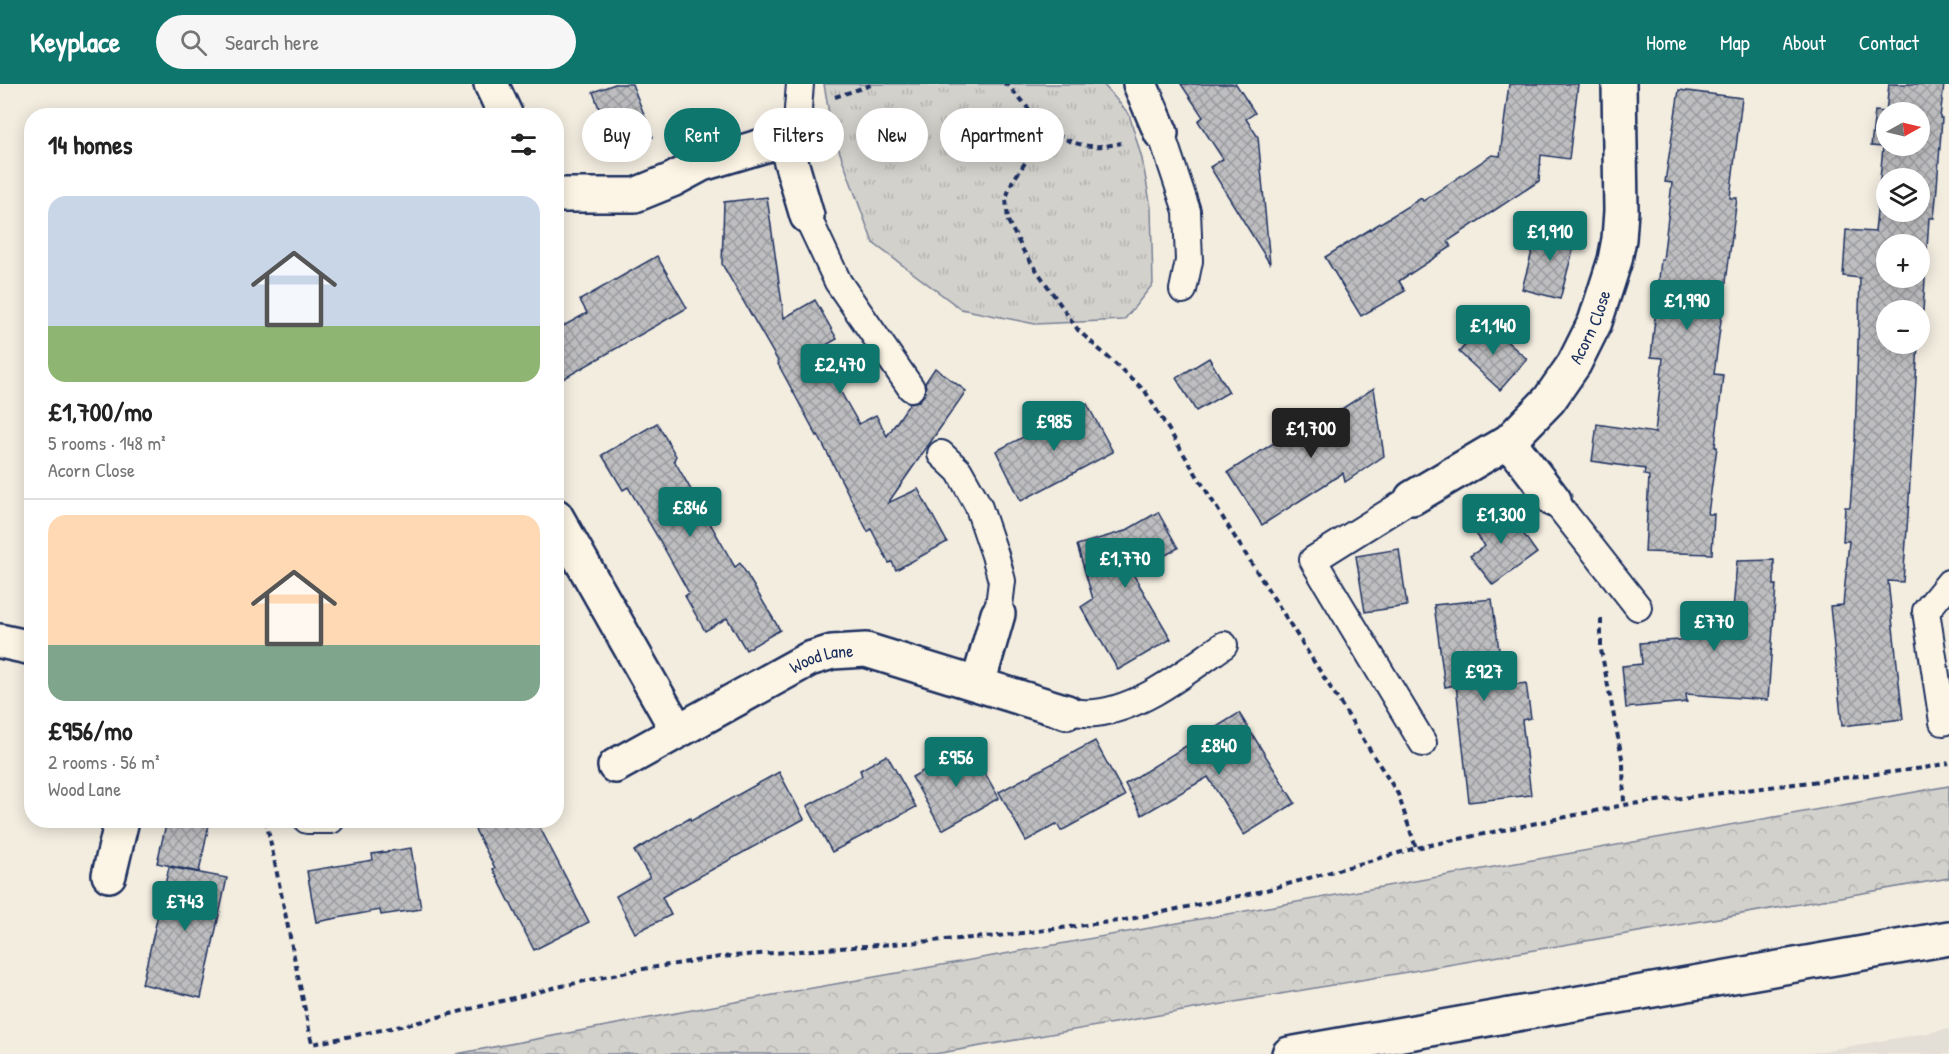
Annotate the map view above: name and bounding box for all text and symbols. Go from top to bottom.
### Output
search box [156,15,576,69]
text: Keyplace [30,23,120,61]
icon: search [177,26,210,59]
text: Search here [225,27,319,57]
text: Home [1646,28,1687,57]
text: Map [1720,28,1750,57]
text: About [1783,28,1826,57]
text: Contact [1859,28,1919,57]
north arrow [1876,102,1930,156]
map controls [1876,102,1930,354]
chip: Buy [582,108,652,162]
chip: Rent [664,108,741,162]
chip: Filters [753,108,844,162]
chip: New [856,108,928,162]
chip: Apartment [940,108,1064,162]
text: 14 homes [48,127,133,162]
icon: filters [507,128,540,161]
button: layers [1876,168,1930,222]
pin: £1,910 [1501,211,1599,262]
text: £1,910 [1527,217,1573,244]
button: + [1876,234,1930,288]
icon: home [240,235,348,343]
pin: £1,990 [1638,280,1736,331]
text: £1,990 [1664,286,1710,313]
street label: Acorn Close [1563,287,1616,368]
button: − [1876,300,1930,354]
pin: £1,140 [1444,305,1542,356]
text: £1,140 [1470,311,1516,338]
pin: £2,470 [791,344,889,395]
text: £2,470 [815,350,865,377]
text: £1,700/mo [48,394,152,429]
pin: £985 [1018,401,1090,452]
text: £985 [1036,407,1072,434]
pin: £1,700 [1262,408,1360,459]
text: £1,700 [1286,414,1336,441]
text: 5 rooms · 148 m² [48,429,166,456]
text: Acorn Close [48,456,135,483]
pin: £846 [654,487,726,538]
text: £846 [672,493,708,520]
pin: £1,300 [1452,494,1550,545]
text: £1,300 [1476,500,1526,527]
pin: £1,770 [1076,538,1174,589]
text: £1,770 [1099,544,1151,571]
icon: home [240,554,348,662]
pin: £770 [1678,601,1750,652]
text: £770 [1694,607,1734,634]
street label: Wood Lane [785,638,854,679]
pin: £927 [1448,651,1520,702]
text: £927 [1465,657,1503,684]
text: £956/mo [48,713,132,748]
pin: £840 [1183,725,1255,776]
text: £840 [1201,731,1237,758]
pin: £956 [920,737,992,788]
text: £956 [939,743,973,770]
text: 2 rooms · 56 m² [48,748,160,775]
text: Wood Lane [48,775,121,802]
pin: £743 [149,881,221,932]
text: £743 [166,887,204,914]

